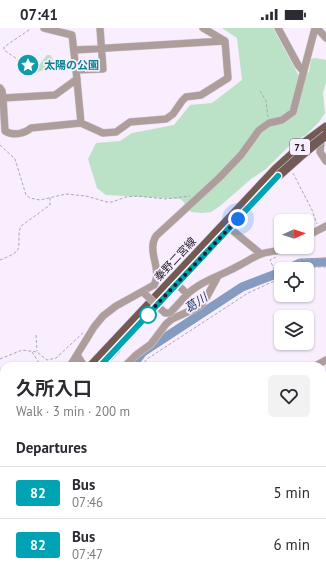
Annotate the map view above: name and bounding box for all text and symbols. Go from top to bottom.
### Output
text: 07:41 [20,5,58,24]
place icon: 太陽の公園 [15,52,41,78]
place label: 太陽の公園 [44,58,99,72]
road number: 71 [290,139,310,155]
your location [228,209,248,229]
north arrow [274,214,314,254]
map controls [274,214,314,350]
street label: 秦野二宮線 [151,234,199,284]
button: locate [274,262,314,302]
water label: 葛川 [182,289,212,315]
unlabelled marker [139,306,157,324]
button: layers [274,310,314,350]
button: heart [268,375,310,417]
text: 久所入口 [16,376,92,400]
text: Walk · 3 min · 200 m [16,403,130,420]
text: Departures [16,438,87,457]
text: Bus [72,475,95,494]
text: 5 min [273,483,310,502]
text: 82 [30,484,46,502]
text: 07:46 [72,494,103,511]
text: Bus [72,527,95,546]
text: 6 min [273,535,310,554]
text: 82 [30,536,46,554]
text: 07:47 [72,546,103,563]

